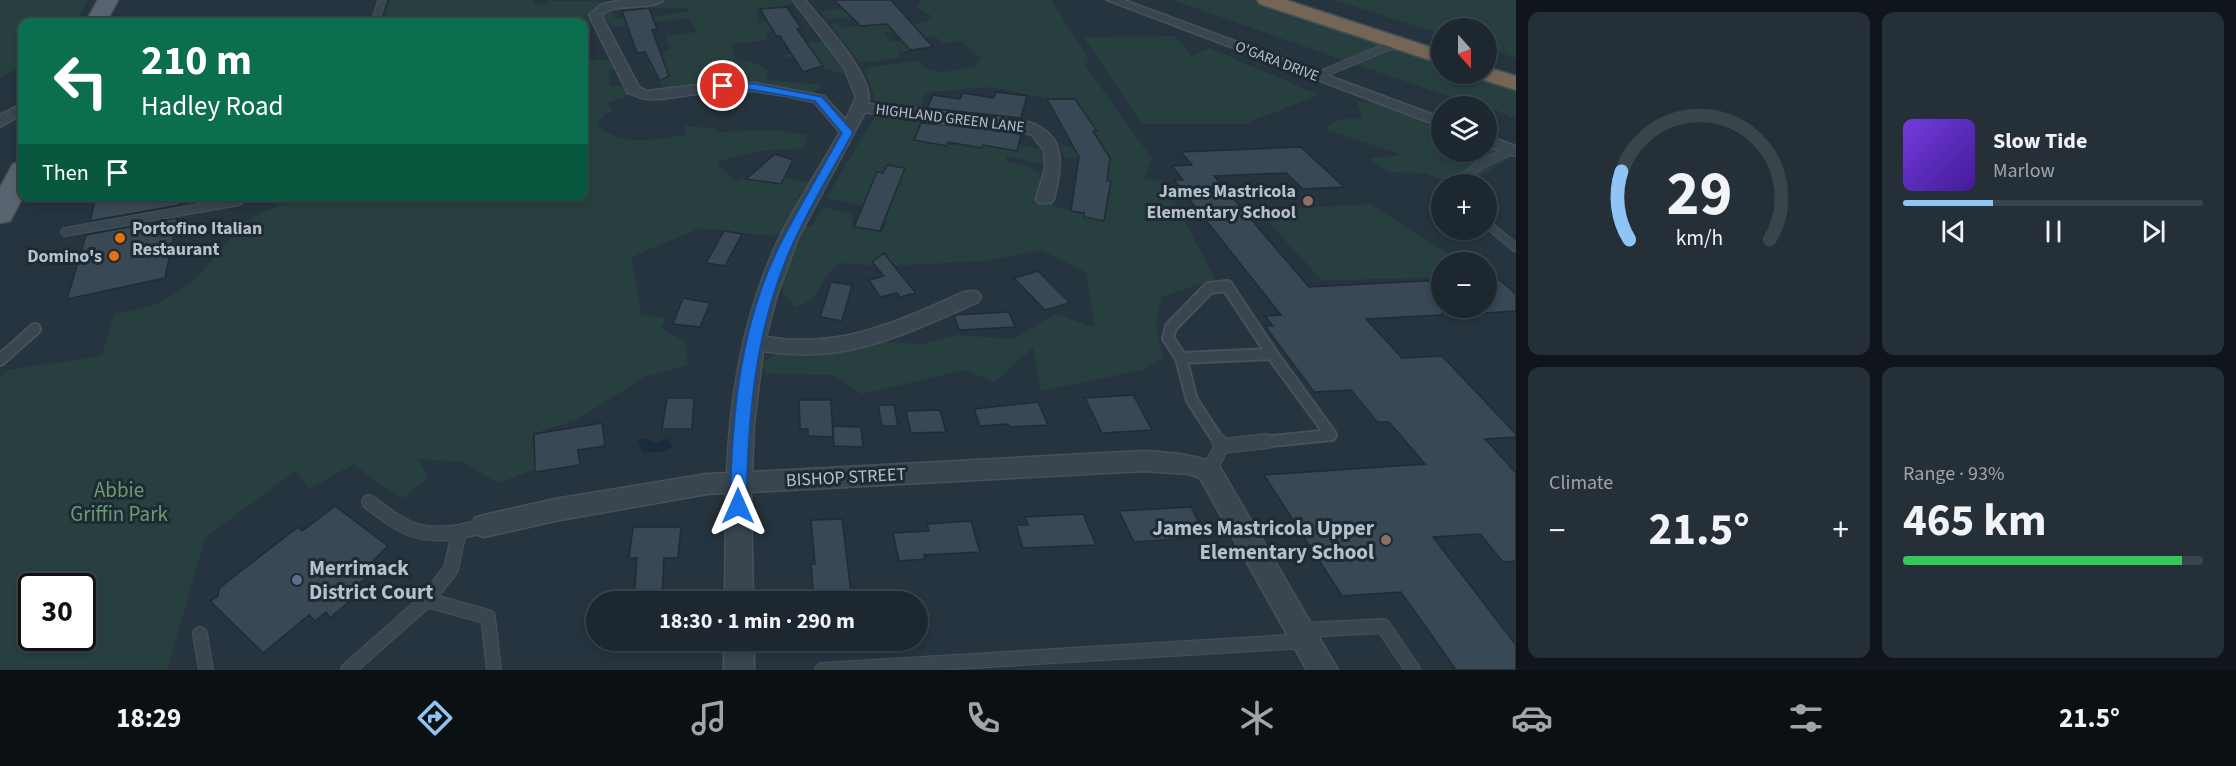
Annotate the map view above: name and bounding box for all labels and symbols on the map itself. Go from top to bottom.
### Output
north arrow [1431,18,1497,84]
street label: O'GARA DRIVE [1232,36,1322,87]
pin [697,60,748,111]
street label: HIGHLAND GREEN LANE [874,99,1026,138]
place label: James Mastricola Elementary School [1146,179,1296,225]
marker: James Mastricola Elementary School [1301,194,1315,208]
place label: Portofino Italian Restaurant [132,216,262,262]
marker: Portofino Italian Restaurant [113,231,127,245]
place label: Domino's [27,244,102,269]
marker: Domino's [107,249,121,263]
street label: BISHOP STREET [785,462,907,493]
position arrow [706,474,770,538]
park label: Abbie Griffin Park [70,475,168,529]
place label: James Mastricola Upper Elementary School [1152,513,1375,567]
marker: James Mastricola Upper Elementary School [1379,533,1393,547]
place label: Merrimack District Court [309,553,433,607]
speed limit sign: 30 [18,573,96,651]
marker: Merrimack District Court [290,573,304,587]

